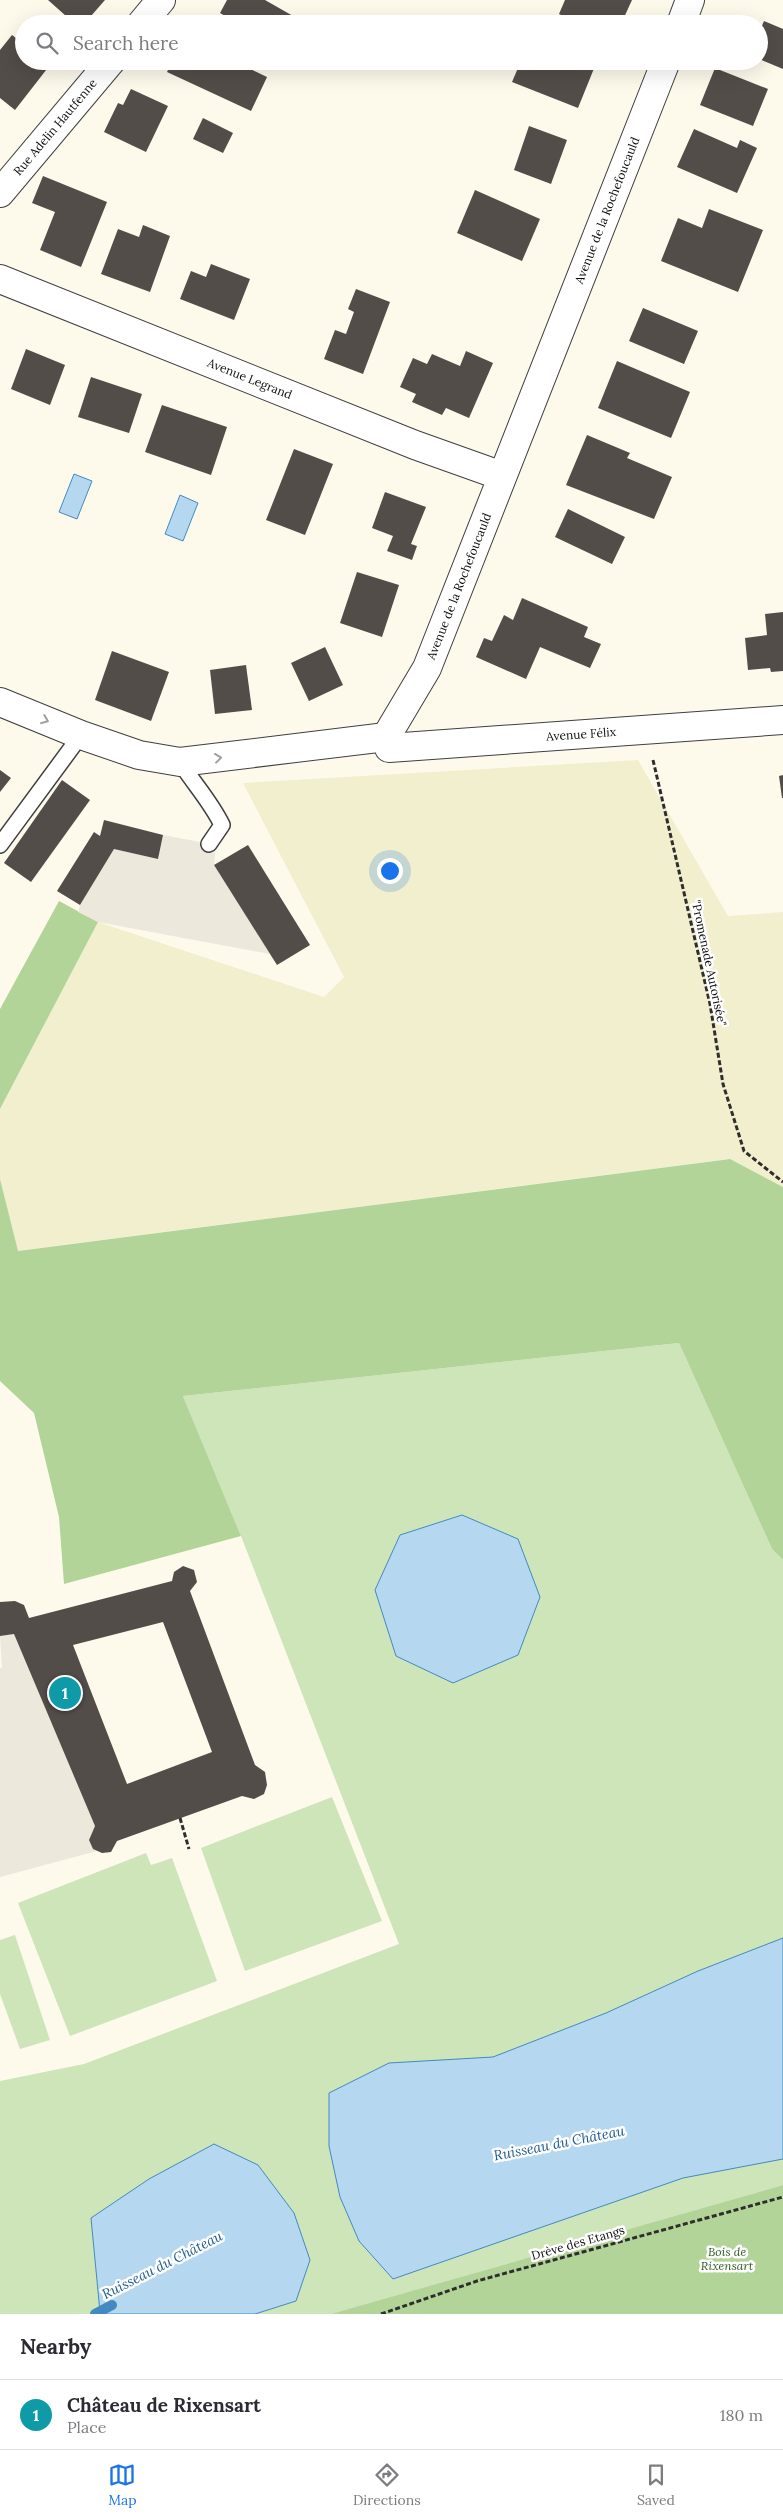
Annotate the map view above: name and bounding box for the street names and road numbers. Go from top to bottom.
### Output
street label: Rue Adelin Hautfenne [10,75,100,178]
street label: Avenue de la Rochefoucauld [571,135,642,287]
street label: Avenue Legrand [205,354,294,402]
street label: Avenue de la Rochefoucauld [423,511,494,663]
street label: Avenue Félix [545,724,617,744]
street label: "Promenade Autorisée" [689,898,730,1027]
street label: Drève des Etangs [530,2222,627,2263]

